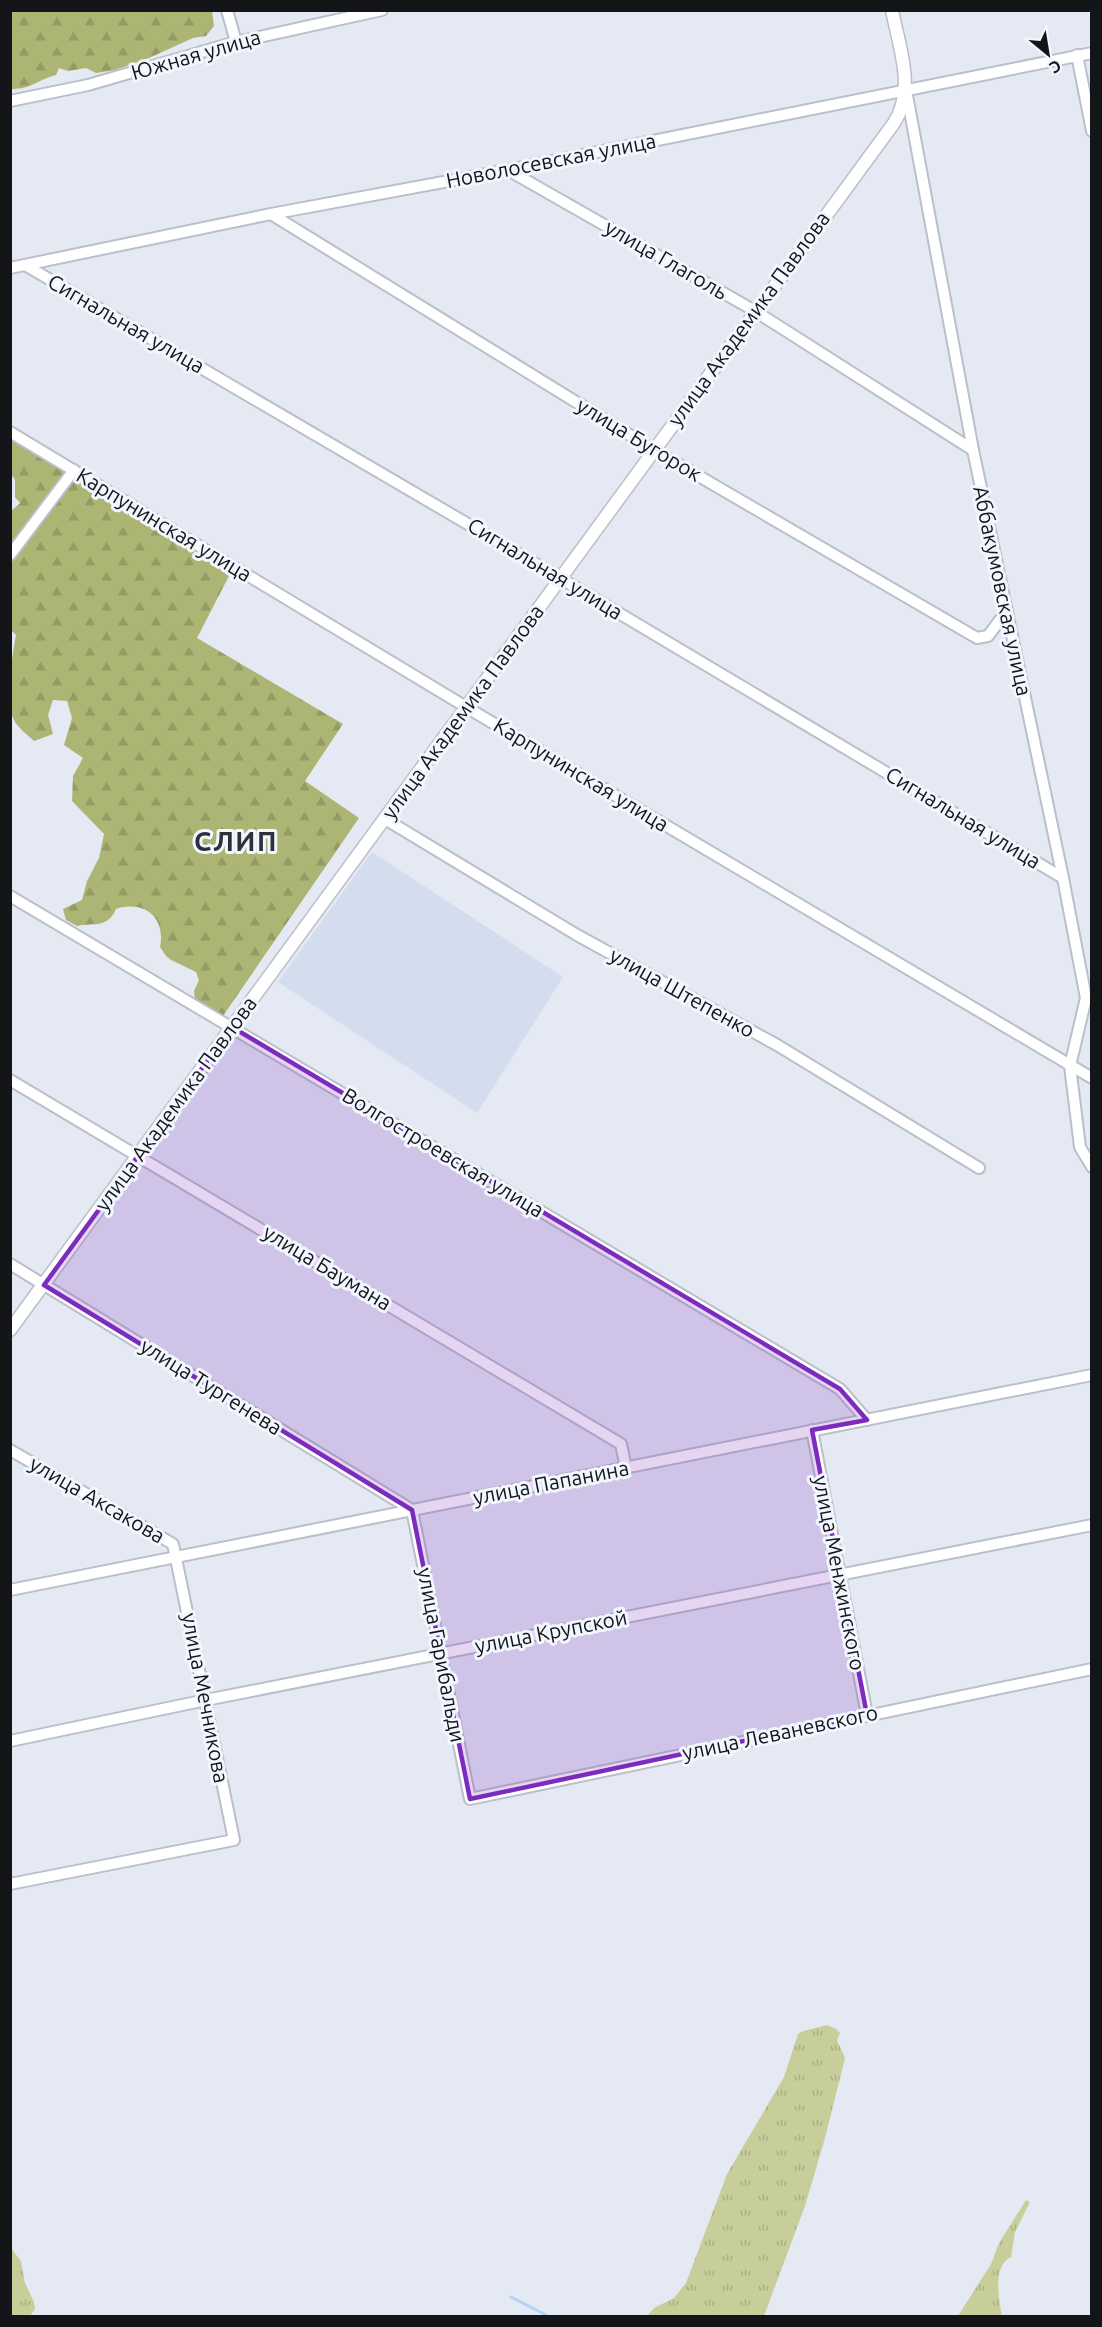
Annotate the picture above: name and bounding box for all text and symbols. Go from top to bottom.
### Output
street label: Южная улица [128,24,263,84]
north arrow [1018,24,1078,84]
text: С [1047,57,1064,77]
street label: Новолосевская улица [444,128,658,192]
street label: улица Академика Павлова [662,206,834,430]
street label: улица Глаголь [601,214,732,304]
street label: Сигнальная улица [44,269,209,378]
street label: улица Бугорок [573,392,706,486]
street label: Карпунинская улица [73,462,256,586]
street label: Аббакумовская улица [969,484,1037,698]
street label: Сигнальная улица [464,512,627,624]
street label: улица Академика Павлова [376,599,548,823]
street label: Карпунинская улица [490,712,673,836]
street label: Сигнальная улица [882,761,1045,873]
district label: СЛИП [194,826,278,856]
street label: улица Штепенко [606,942,759,1042]
street label: улица Академика Павлова [89,991,261,1215]
street label: Волгостроевская улица [338,1082,549,1222]
street label: улица Баумана [259,1219,396,1315]
street label: улица Тургенева [136,1333,287,1439]
street label: улица Аксакова [26,1451,169,1548]
street label: улица Папанина [471,1455,631,1509]
street label: улица Менжинского [809,1473,871,1672]
street label: улица Гарибальди [413,1565,471,1744]
street label: улица Крупской [473,1605,629,1658]
street label: улица Мечникова [178,1611,234,1785]
street label: улица Леваневского [680,1700,880,1764]

